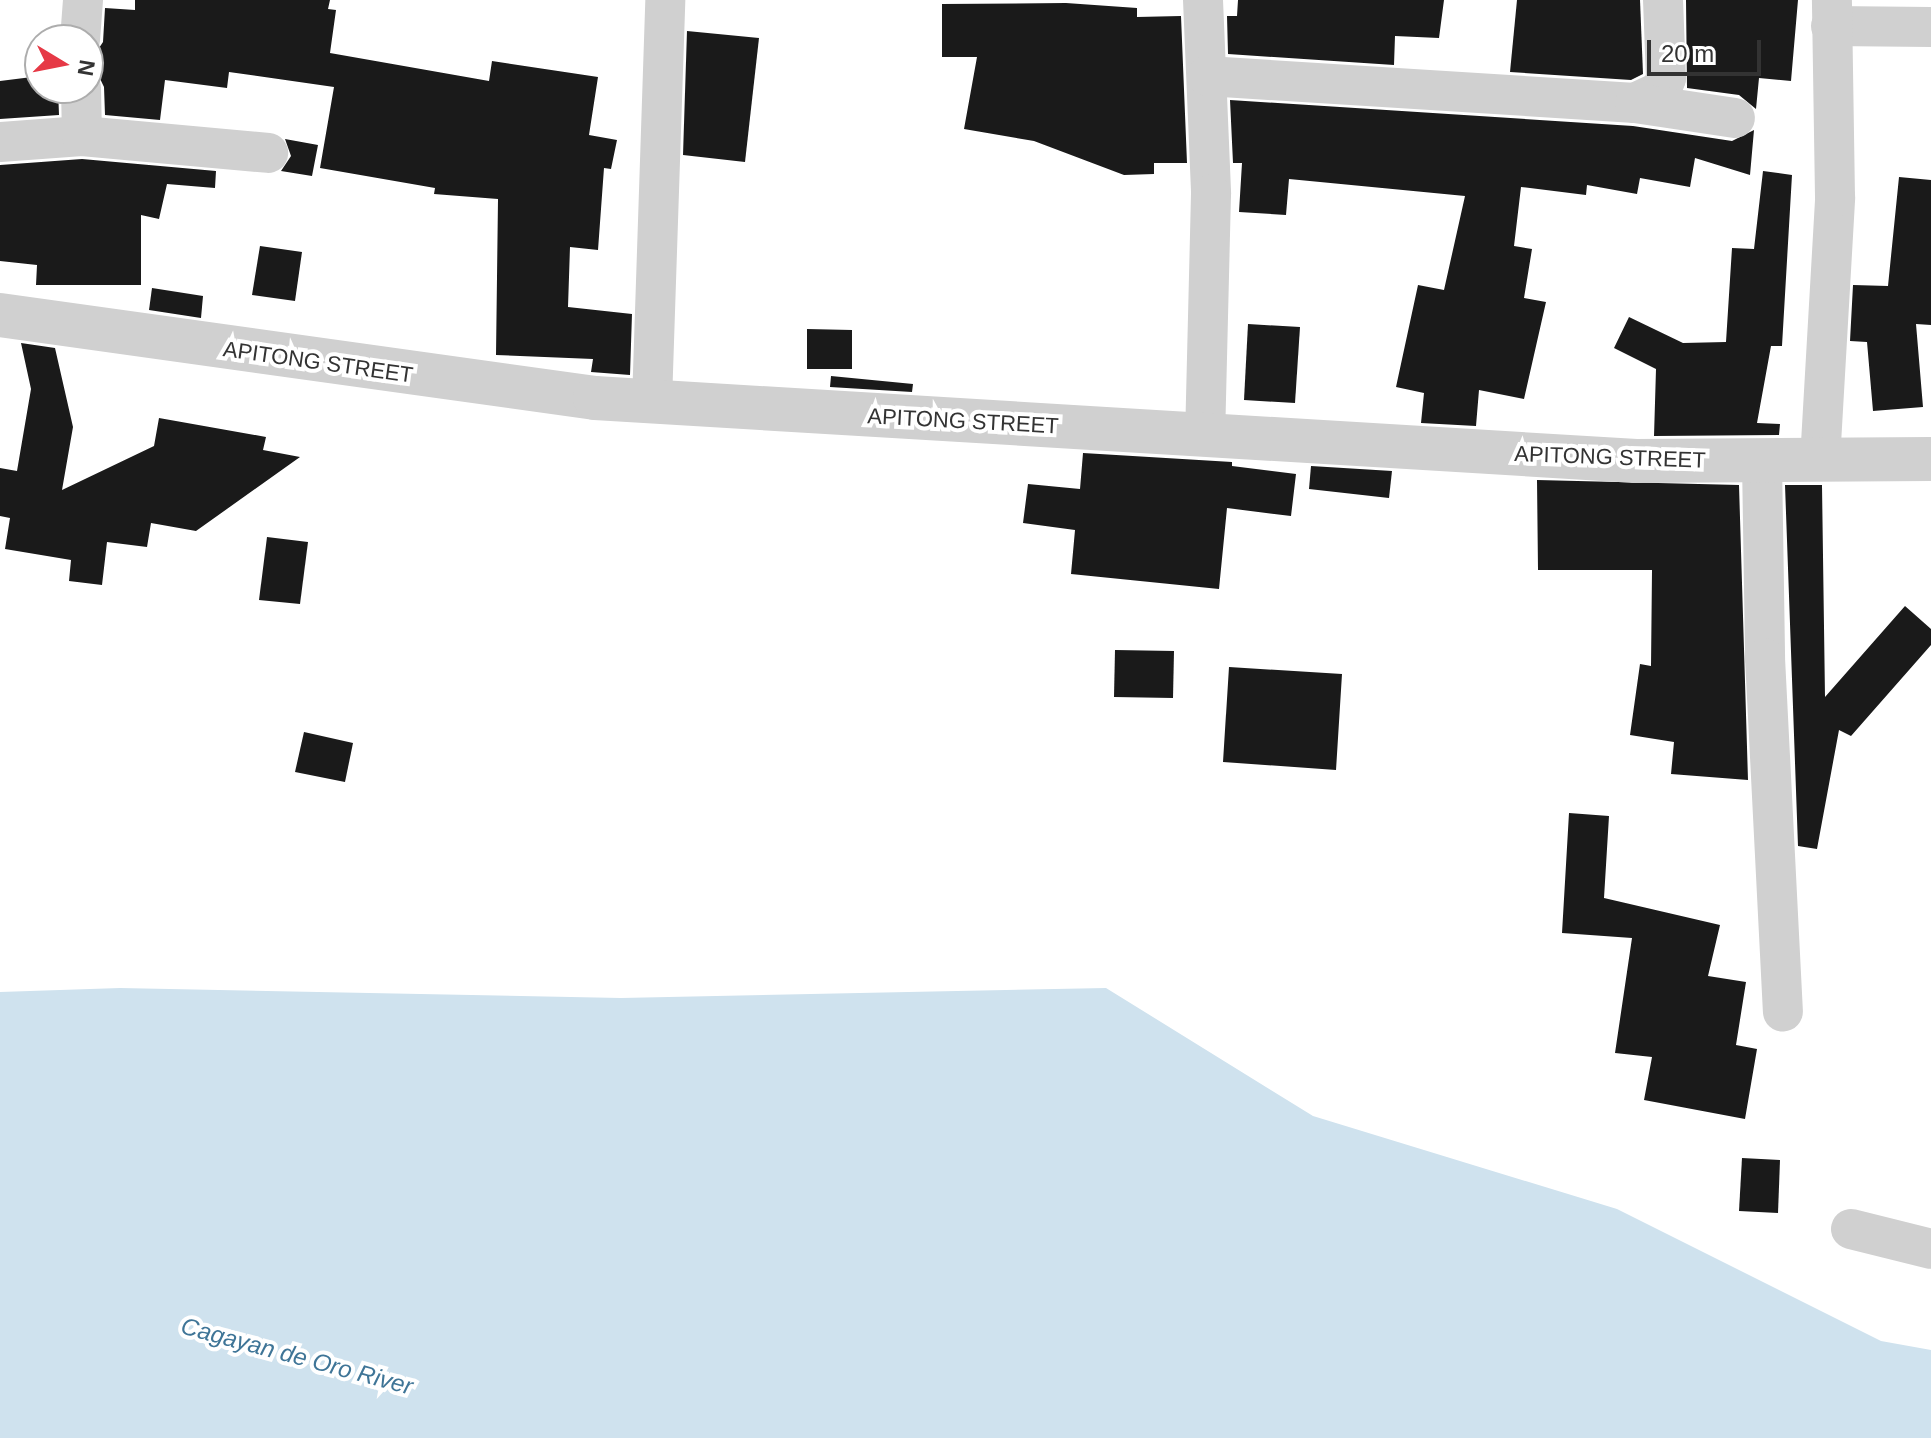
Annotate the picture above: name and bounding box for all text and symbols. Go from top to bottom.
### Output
north arrow [24,24,104,104]
scale bar [1651,24,1765,74]
text: 20 m [1661,40,1714,67]
text: N [72,58,100,78]
street label: APITONG STREET [221,336,415,388]
street label: APITONG STREET [867,403,1059,439]
street label: APITONG STREET [1514,440,1706,474]
water label: Cagayan de Oro River [178,1311,416,1401]

